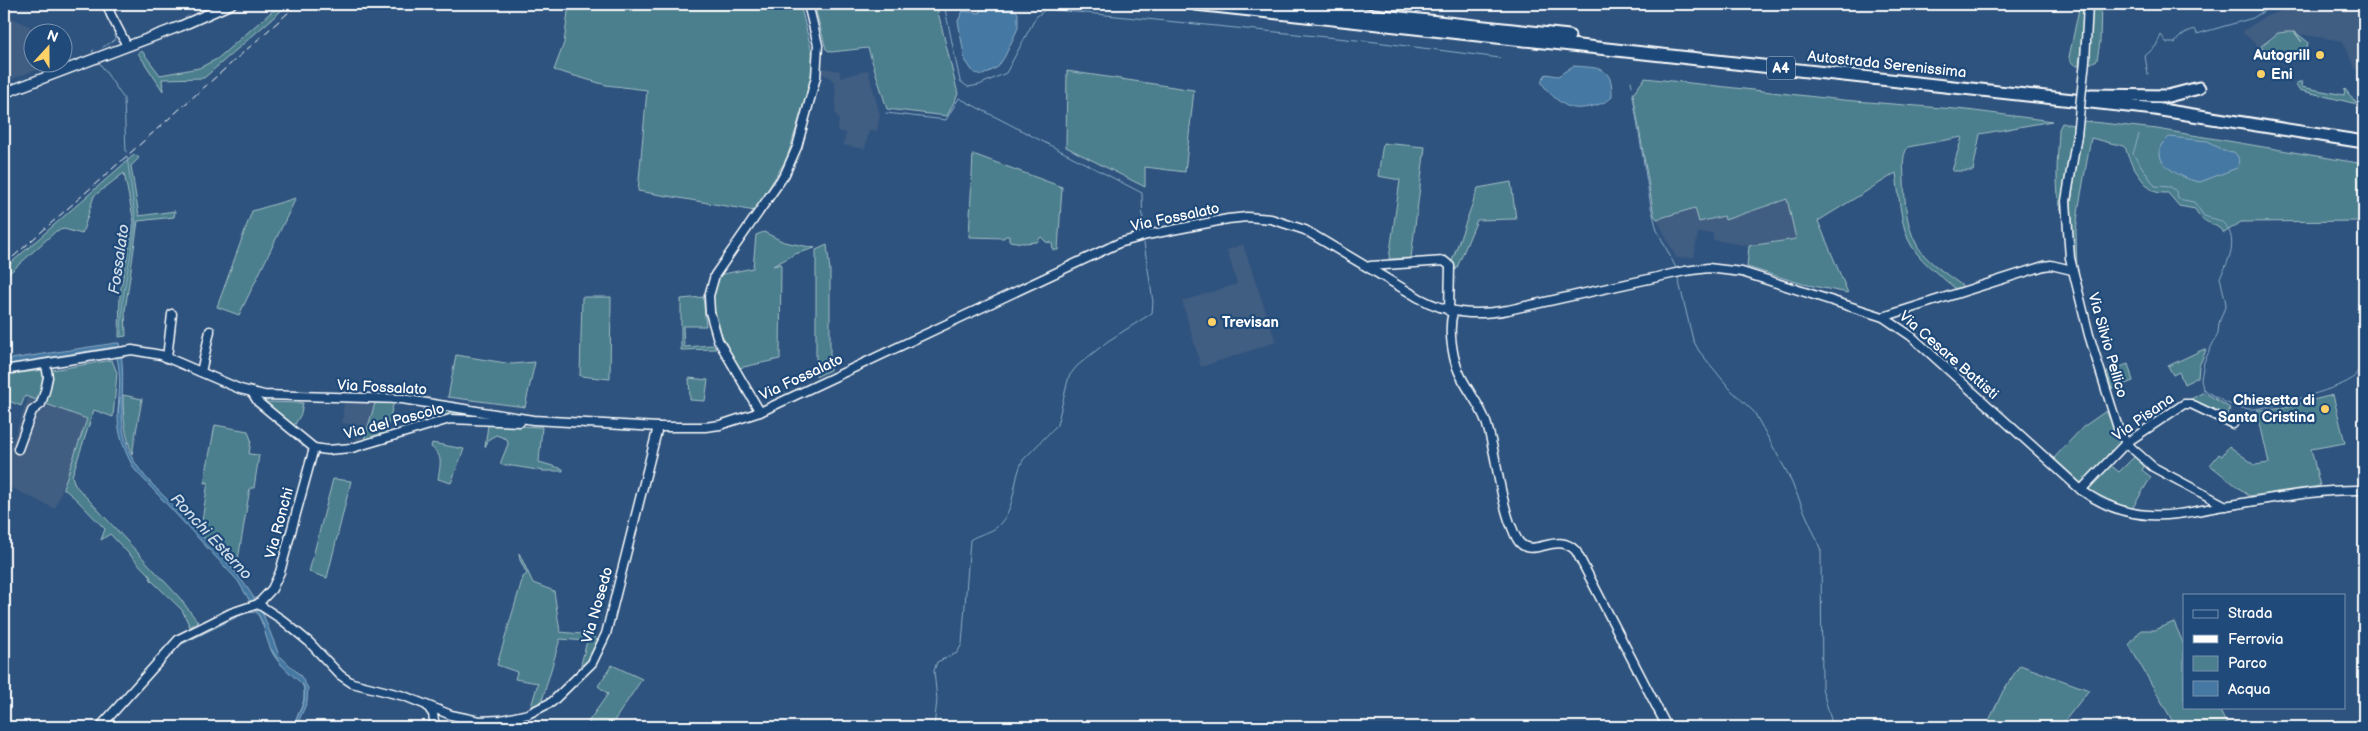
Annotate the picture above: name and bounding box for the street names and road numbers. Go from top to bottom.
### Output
street label: Autostrada Serenissima [1807,47,1967,82]
road number: A4 [1767,56,1795,80]
street label: Via Fossalato [1129,199,1221,236]
street label: Via Silvio Pellico [2083,290,2132,400]
street label: Via Cesare Battisti [1895,307,2002,404]
street label: Via Fossalato [756,350,846,405]
street label: Via Fossalato [336,376,427,399]
street label: Via Pisana [2109,389,2178,446]
street label: Via del Pascolo [342,399,446,444]
street label: Via Ronchi [261,486,298,561]
street label: Via Nosedo [578,565,617,646]

